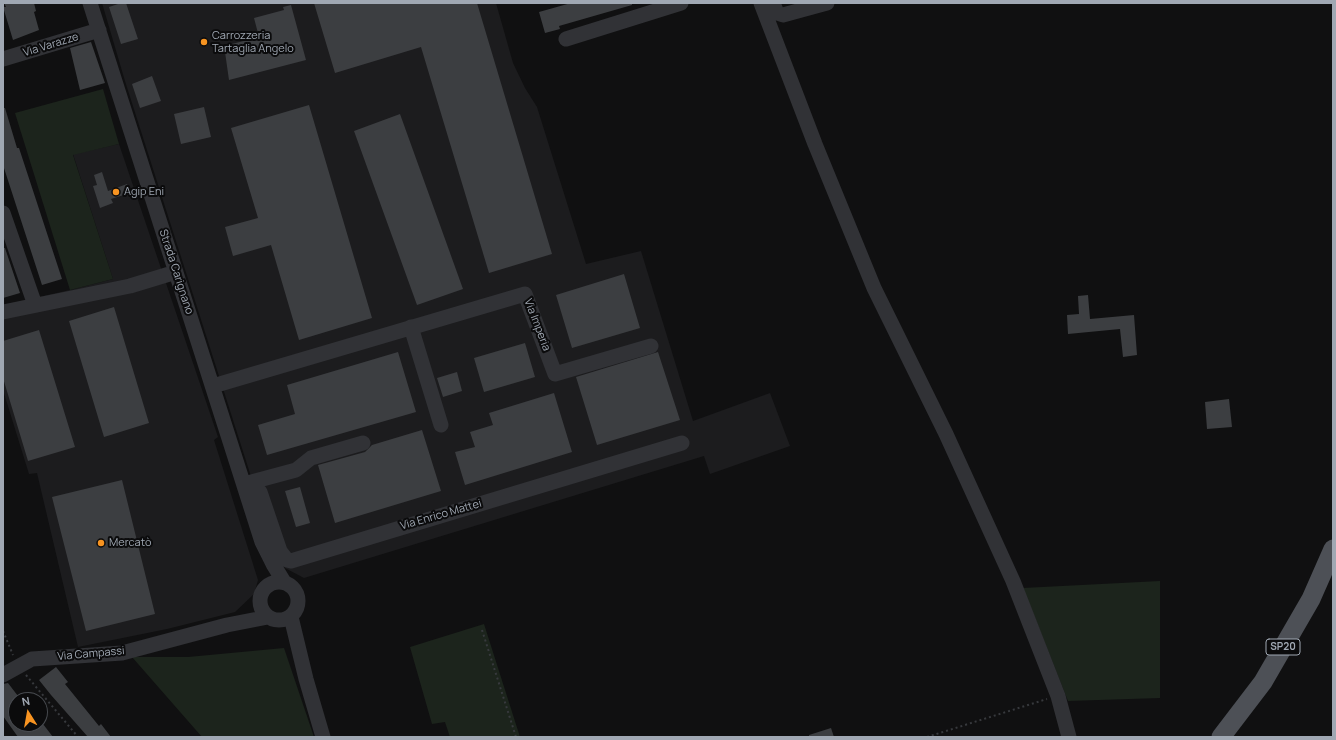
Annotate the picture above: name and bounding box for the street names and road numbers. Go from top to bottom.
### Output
street label: Via Varazze [22,30,80,60]
street label: Strada Carignano [156,228,196,316]
street label: Via Imperia [521,297,553,353]
street label: Via Enrico Mattei [399,497,483,533]
road number: SP20 [1266,639,1300,655]
street label: Via Campassi [57,644,125,664]

